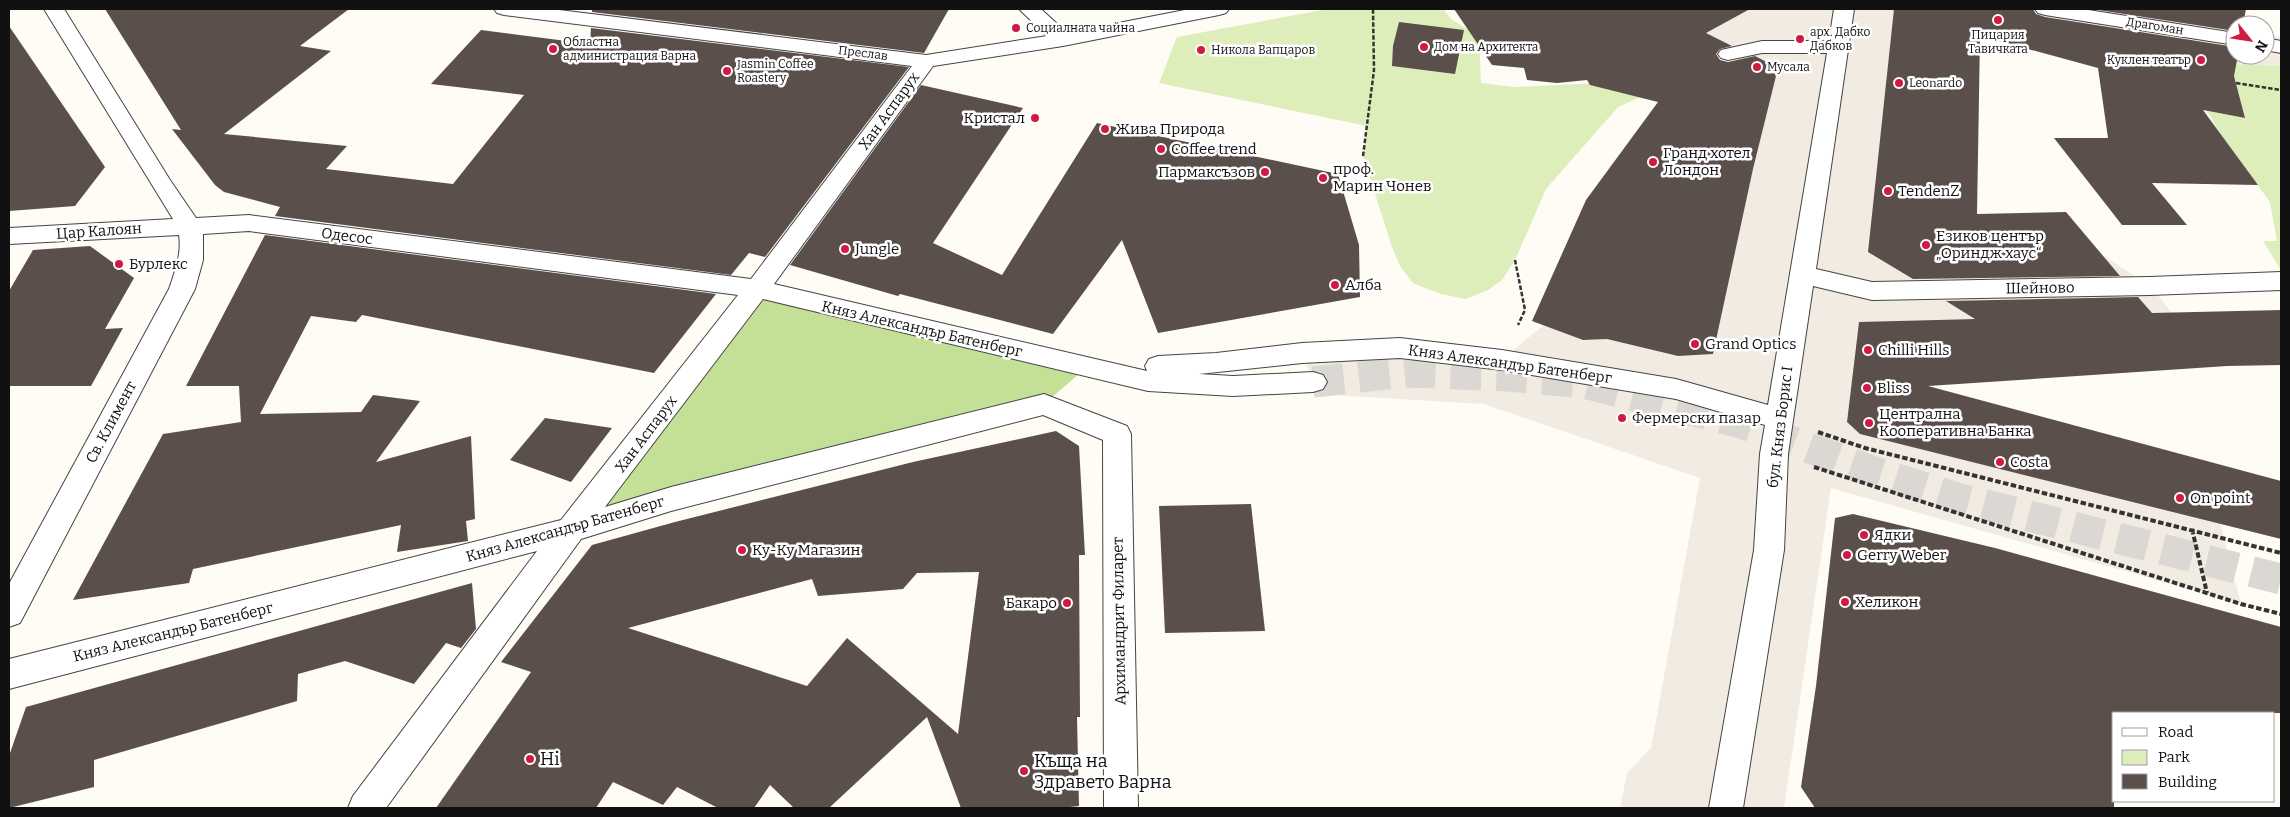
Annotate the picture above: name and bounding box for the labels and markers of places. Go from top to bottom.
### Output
marker: Пицария Тавичката [1992,14,2004,26]
place label: Социалната чайна [1026,21,1135,35]
marker: Социалната чайна [1010,22,1022,34]
place label: арх. Дабко Дабков [1810,25,1870,53]
place label: Пицария Тавичката [1968,28,2028,56]
marker: арх. Дабко Дабков [1794,33,1806,45]
place label: Областна администрация Варна [563,35,696,63]
place label: Дом на Архитекта [1434,40,1539,54]
marker: Дом на Архитекта [1418,41,1430,53]
marker: Областна администрация Варна [547,43,559,55]
place label: Никола Вапцаров [1211,43,1315,57]
marker: Никола Вапцаров [1195,44,1207,56]
place label: Куклен театър [2107,53,2191,67]
marker: Куклен театър [2195,54,2207,66]
place label: Jasmin Coffee Roastery [736,57,814,85]
place label: Мусала [1767,60,1810,74]
marker: Мусала [1751,61,1763,73]
marker: Jasmin Coffee Roastery [721,65,733,77]
place label: Leonardo [1909,76,1962,90]
marker: Leonardo [1893,77,1905,89]
place label: Кристал [964,109,1025,127]
marker: Кристал [1029,112,1041,124]
place label: Жива Природа [1115,120,1225,138]
marker: Жива Природа [1099,123,1111,135]
place label: Coffee trend [1171,140,1257,158]
marker: Coffee trend [1155,143,1167,155]
place label: Гранд хотел Лондон [1663,144,1751,179]
marker: Гранд хотел Лондон [1647,156,1659,168]
place label: проф. Марин Чонев [1333,160,1431,195]
place label: Пармаксъзов [1158,163,1255,181]
marker: Пармаксъзов [1259,166,1271,178]
marker: проф. Марин Чонев [1317,172,1329,184]
place label: TendenZ [1898,182,1960,200]
marker: TendenZ [1882,185,1894,197]
place label: Езиков център „Ориндж хаус“ [1936,227,2044,262]
marker: Езиков център „Ориндж хаус“ [1920,239,1932,251]
place label: Jungle [854,240,899,258]
marker: Jungle [839,243,851,255]
place label: Бурлекс [129,255,188,273]
marker: Бурлекс [113,258,125,270]
place label: Алба [1345,276,1382,294]
marker: Алба [1329,279,1341,291]
place label: Grand Optics [1705,335,1796,353]
marker: Grand Optics [1689,338,1701,350]
place label: Chilli Hills [1878,341,1949,359]
marker: Chilli Hills [1862,344,1874,356]
place label: Bliss [1877,379,1910,397]
marker: Bliss [1861,382,1873,394]
place label: Централна Кооперативна Банка [1879,405,2032,440]
place label: Фермерски пазар [1632,409,1761,427]
marker: Фермерски пазар [1616,412,1628,424]
marker: Централна Кооперативна Банка [1863,417,1875,429]
place label: Costa [2010,453,2049,471]
marker: Costa [1994,456,2006,468]
place label: On point [2190,489,2251,507]
marker: On point [2174,492,2186,504]
place label: Ядки [1874,526,1911,544]
marker: Ядки [1858,529,1870,541]
place label: Ку-Ку Магазин [752,541,861,559]
marker: Ку-Ку Магазин [736,544,748,556]
place label: Gerry Weber [1857,546,1947,564]
marker: Gerry Weber [1841,549,1853,561]
place label: Хеликон [1855,593,1918,611]
place label: Бакаро [1006,594,1057,612]
marker: Хеликон [1839,596,1851,608]
marker: Бакаро [1061,597,1073,609]
place label: Hi [540,748,560,770]
place label: Къща на Здравето Варна [1034,750,1172,793]
marker: Hi [524,753,536,765]
marker: Къща на Здравето Варна [1018,765,1030,777]

